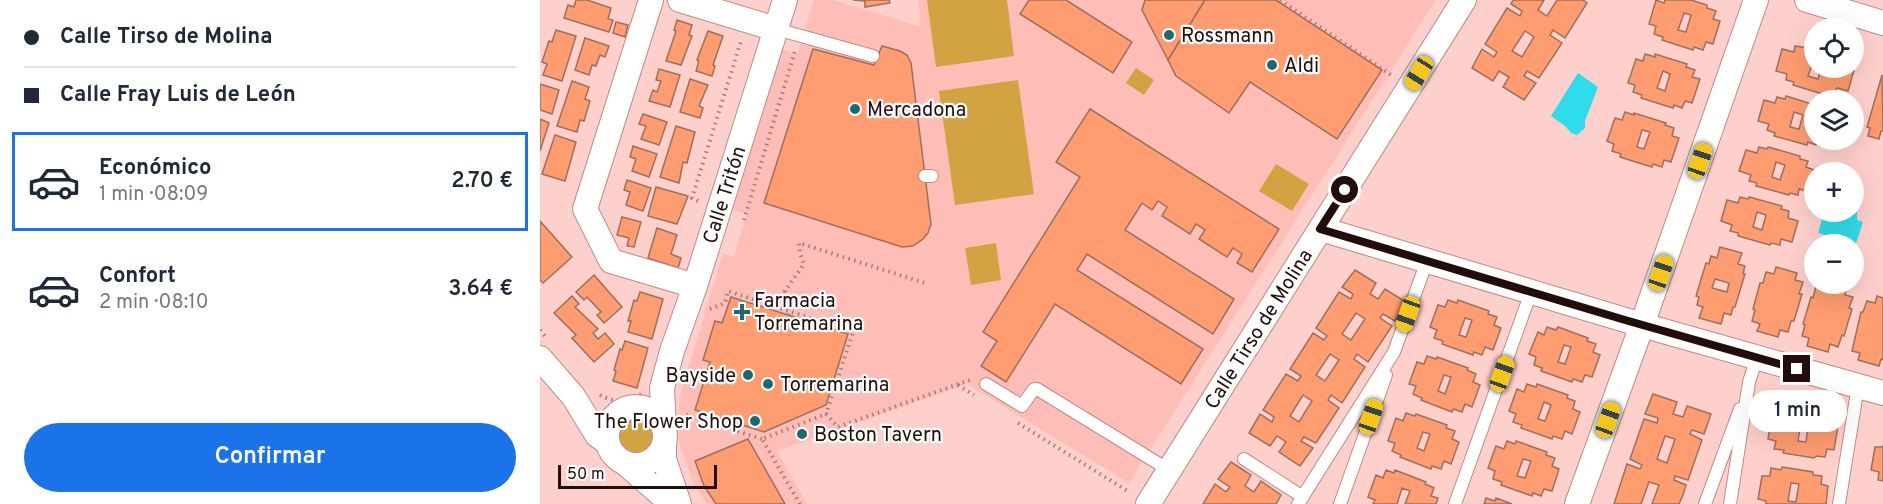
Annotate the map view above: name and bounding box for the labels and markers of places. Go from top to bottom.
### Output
place label: Rossmann [1181,24,1274,50]
marker: Rossmann [1162,28,1176,42]
place label: Aldi [1284,54,1319,80]
marker: Aldi [1265,58,1279,72]
place label: Mercadona [867,98,966,124]
marker: Mercadona [848,102,862,116]
place label: Farmacia Torremarina [754,289,863,338]
marker: Farmacia Torremarina [735,305,749,319]
place label: Bayside [666,364,736,390]
marker: Bayside [741,368,755,382]
place label: Torremarina [780,373,889,399]
marker: Torremarina [761,377,775,391]
place label: The Flower Shop [593,410,743,436]
marker: The Flower Shop [748,414,762,428]
place label: Boston Tavern [814,423,942,449]
marker: Boston Tavern [795,427,809,441]

